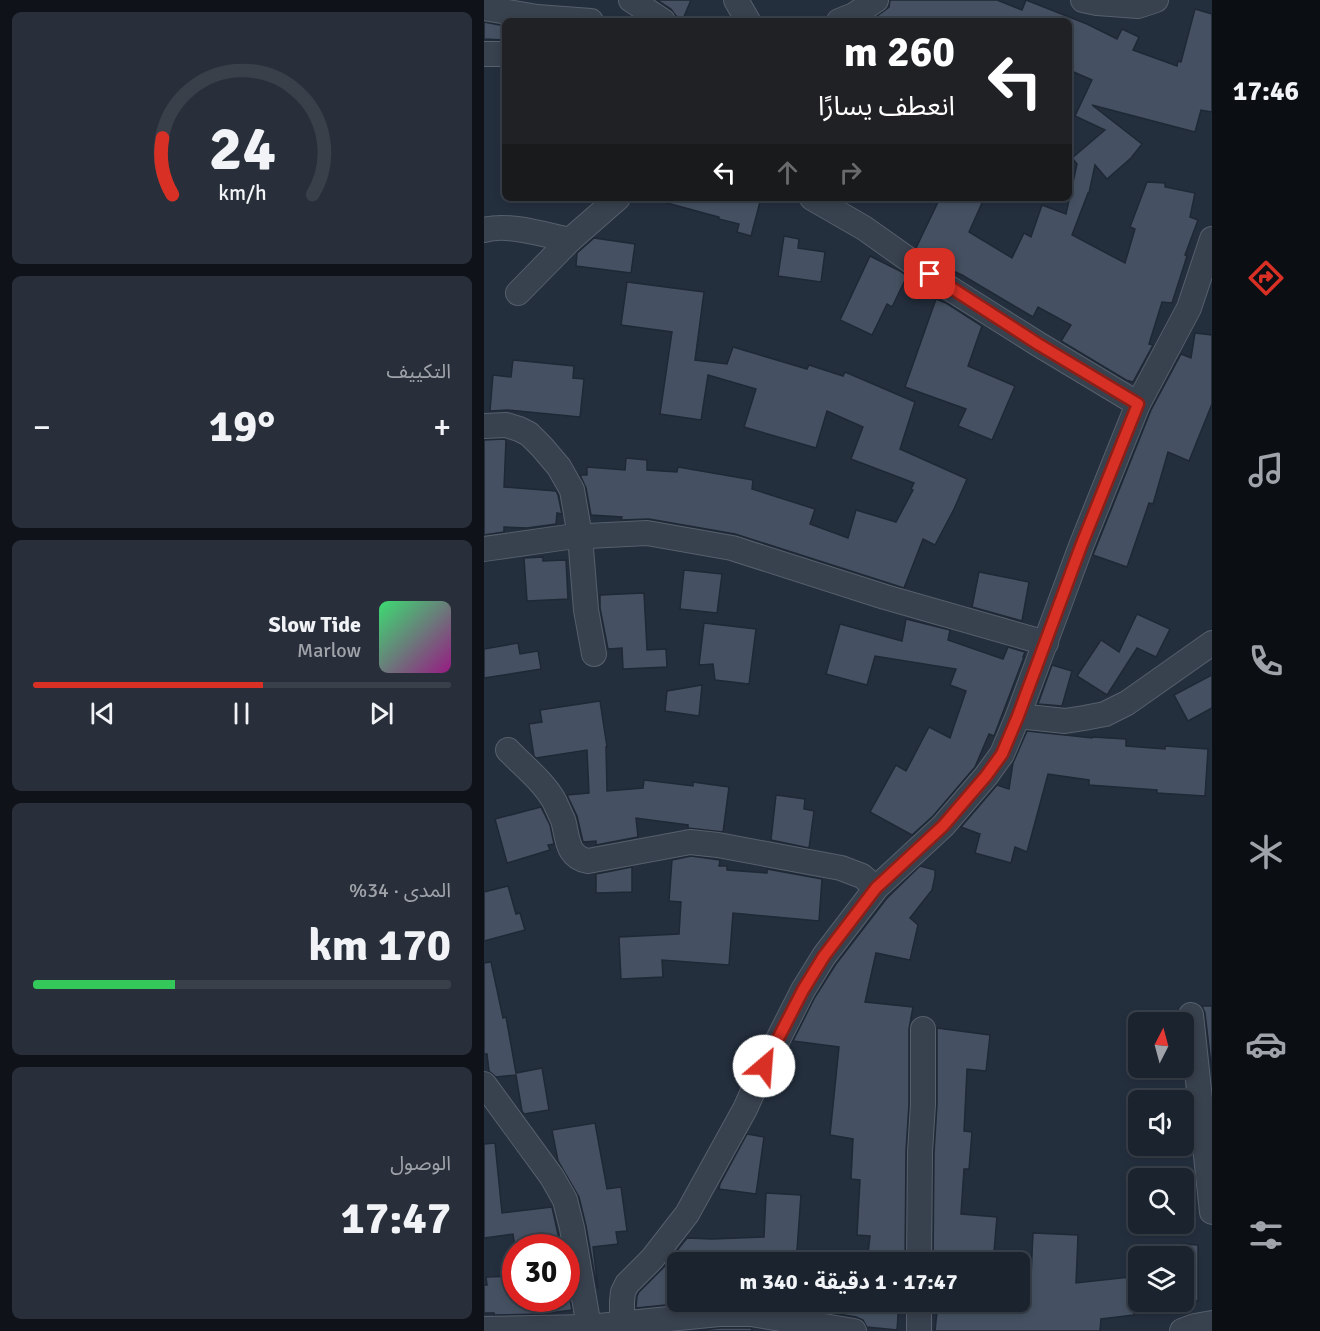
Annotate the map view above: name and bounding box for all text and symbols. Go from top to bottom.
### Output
text: 260 m [844,27,955,78]
icon: left [976,42,1054,120]
text: 17:46 [1233,75,1299,108]
text: انعطف يسارًا [818,90,955,123]
text: 24 [208,110,276,187]
icon: left [708,156,741,189]
icon: ahead [771,156,804,189]
icon: right [834,156,867,189]
text: km/h [218,180,266,206]
pin [904,248,955,299]
icon: arrive [913,257,946,290]
icon: directions [1245,257,1287,299]
text: التكييف [387,359,451,384]
text: 19° [209,399,275,454]
text: − [33,407,51,448]
text: + [433,407,451,448]
icon: music [1245,449,1287,491]
text: Slow Tide [269,611,361,638]
text: Marlow [297,638,361,663]
icon: phone [1245,640,1287,682]
icon: previous [86,697,119,730]
icon: pause [225,697,258,730]
icon: next [365,697,398,730]
icon: climate [1245,831,1287,873]
text: المدى · 34% [349,878,451,903]
text: 170 km [308,918,451,973]
north arrow [1128,1012,1194,1078]
map controls [1128,1012,1194,1312]
icon: car [1245,1023,1287,1065]
position arrow [732,1034,796,1098]
button: sound [1128,1090,1194,1156]
text: الوصول [390,1151,451,1176]
button: search [1128,1168,1194,1234]
text: 17:47 [341,1191,451,1246]
icon: filters [1245,1214,1287,1256]
speed limit sign: 30 [502,1234,580,1312]
button: layers [1128,1246,1194,1312]
text: 17:47 · 1 دقيقة · 340 m [739,1268,958,1295]

